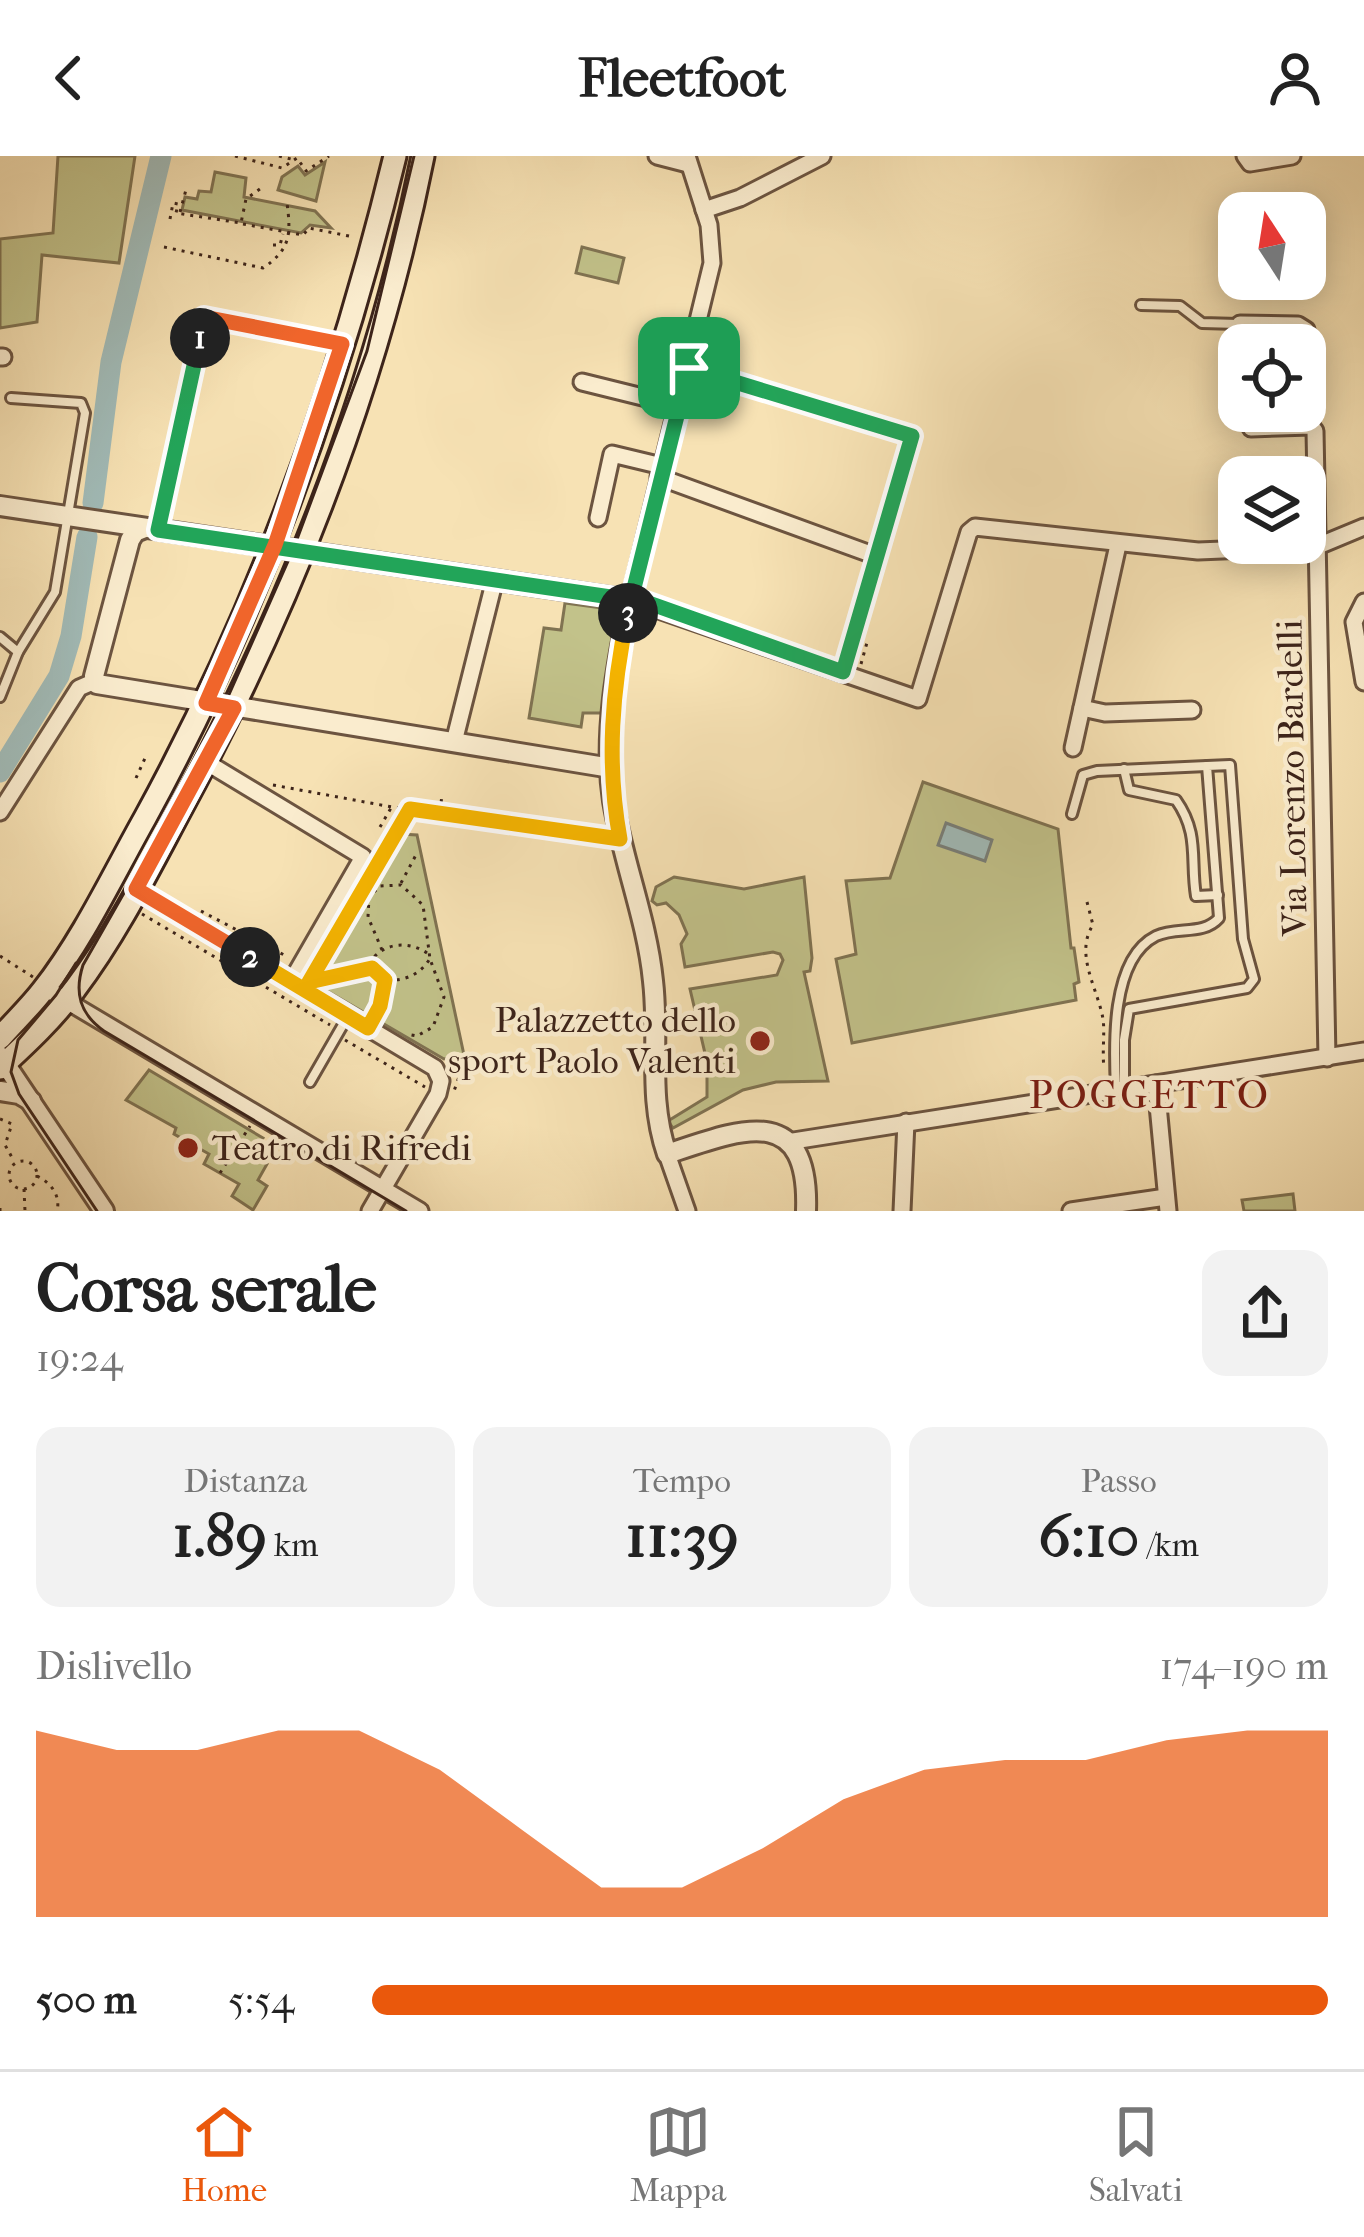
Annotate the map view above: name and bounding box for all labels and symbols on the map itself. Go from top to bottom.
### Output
north arrow [1218,192,1326,300]
pin: 1 [170,308,230,368]
pin [638,317,740,419]
pin: 3 [598,583,658,643]
street label: Via Lorenzo Bardelli [1268,619,1316,938]
pin: 2 [220,927,280,987]
place label: Palazzetto dello sport Paolo Valenti [448,999,736,1082]
marker: Palazzetto dello sport Paolo Valenti [747,1028,773,1054]
district label: POGGETTO [1029,1072,1271,1118]
place label: Teatro di Rifredi [212,1127,472,1169]
marker: Teatro di Rifredi [175,1135,201,1161]

